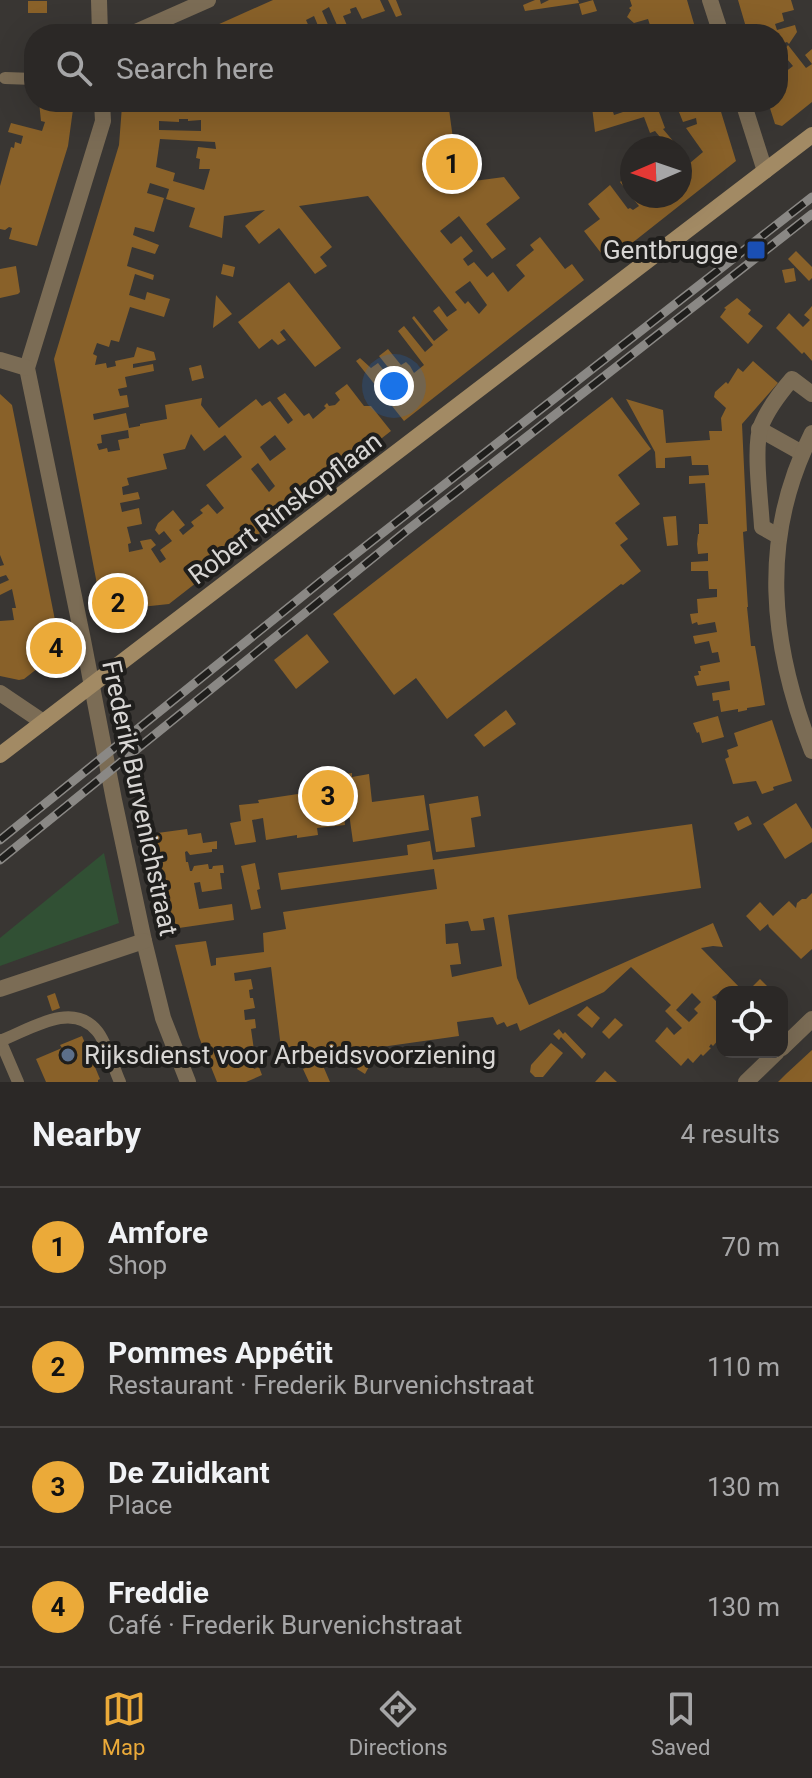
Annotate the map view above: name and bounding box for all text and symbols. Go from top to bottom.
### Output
search box [24,24,788,112]
icon: search [52,46,96,90]
text: Search here [116,51,274,86]
pin: 1 [426,134,478,194]
north arrow [620,136,692,208]
place label: Gentbrugge [603,235,738,265]
marker: Gentbrugge [745,239,767,261]
your location [374,366,414,406]
street label: Robert Rinskopflaan [183,426,387,590]
pin: 2 [92,573,144,633]
pin: 4 [30,618,82,678]
street label: Frederik Burvenichstraat [96,657,184,939]
pin: 3 [302,766,354,826]
map controls [716,986,788,1058]
button: locate [716,986,788,1058]
place label: Rijksdienst voor Arbeidsvoorziening [84,1040,496,1070]
marker: Rijksdienst voor Arbeidsvoorziening [59,1046,77,1064]
text: Nearby [32,1114,141,1154]
text: 4 results [681,1119,780,1149]
text: Amfore [108,1215,208,1250]
text: 1 [51,1232,65,1262]
text: 70 m [722,1232,780,1262]
text: Shop [108,1250,167,1280]
text: Pommes Appétit [108,1335,333,1370]
text: 2 [51,1352,65,1382]
text: 110 m [707,1352,780,1382]
text: Restaurant · Frederik Burvenichstraat [108,1370,534,1400]
text: De Zuidkant [108,1455,270,1490]
text: 3 [51,1472,65,1502]
text: 130 m [707,1472,780,1502]
text: Place [108,1490,172,1520]
text: Freddie [108,1575,209,1610]
text: 4 [51,1592,65,1622]
text: 130 m [707,1592,780,1622]
text: Café · Frederik Burvenichstraat [108,1610,462,1640]
tab: Map [102,1687,146,1760]
tab: Directions [349,1687,448,1760]
tab: Saved [651,1687,710,1760]

